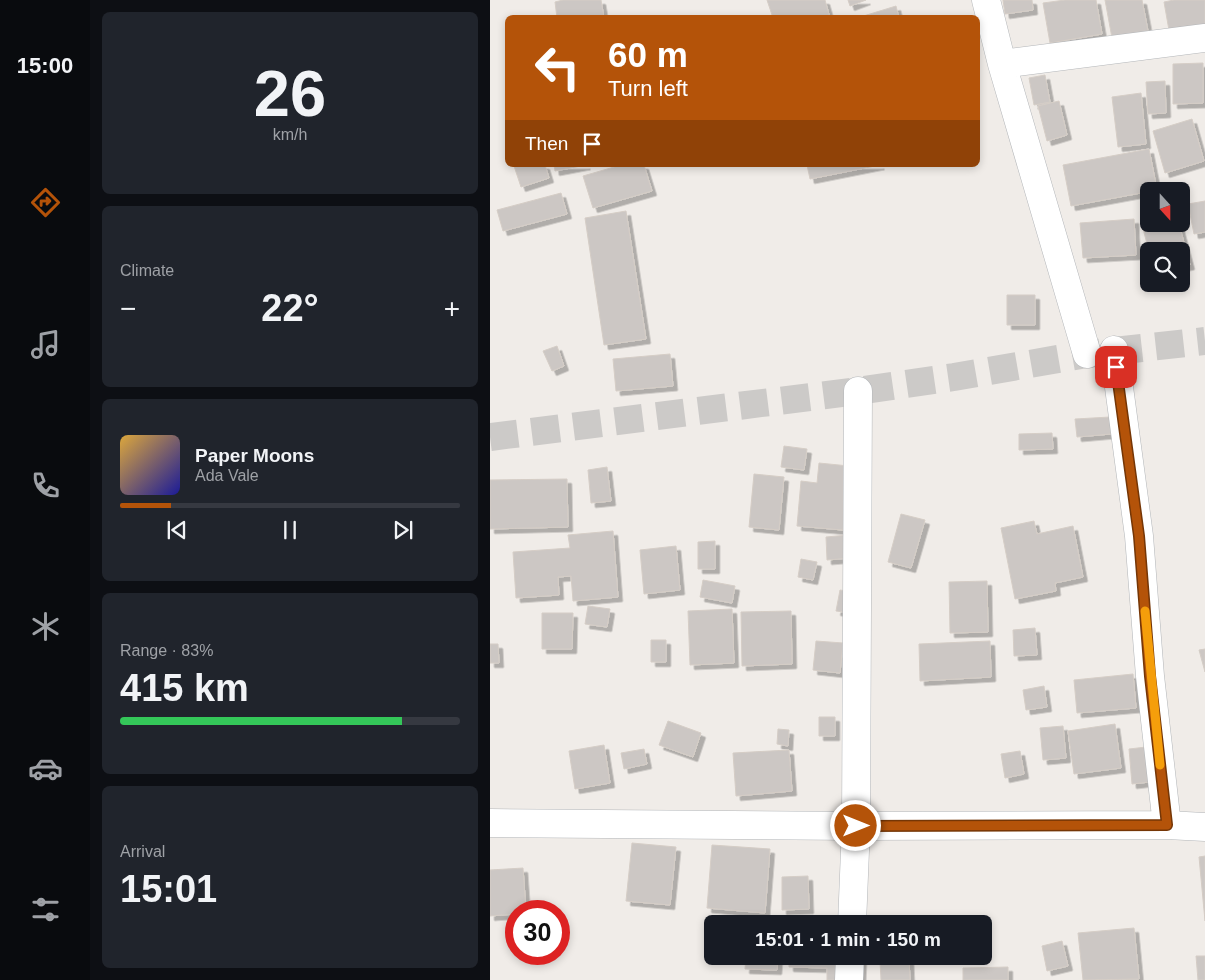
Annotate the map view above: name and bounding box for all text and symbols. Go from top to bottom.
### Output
icon: left [525,35,590,100]
text: 60 m [608,35,688,74]
text: 15:00 [17,53,73,78]
text: 26 [254,57,326,130]
text: Turn left [608,76,688,101]
text: km/h [273,126,307,143]
icon: arrive [578,130,606,158]
text: Then [525,133,568,154]
north arrow [1140,182,1190,232]
map controls [1140,182,1190,292]
icon: directions [28,185,63,220]
button: search [1140,242,1190,292]
text: Climate [120,262,174,279]
text: 22° [261,287,319,329]
text: − [120,293,136,324]
text: + [444,293,460,324]
icon: music [28,327,63,362]
pin [1095,346,1137,388]
icon: arrive [1102,353,1130,381]
text: Paper Moons [195,445,314,466]
text: Ada Vale [195,467,259,484]
icon: phone [28,468,63,503]
icon: previous [163,516,191,544]
icon: pause [276,516,304,544]
icon: next [389,516,417,544]
icon: climate [28,609,63,644]
text: Range · 83% [120,642,213,659]
text: 415 km [120,667,249,709]
icon: car [28,751,63,786]
position arrow [829,799,881,851]
text: Arrival [120,843,165,860]
text: 15:01 [120,868,217,910]
icon: filters [28,892,63,927]
speed limit sign: 30 [505,900,570,965]
text: 15:01 · 1 min · 150 m [755,929,941,950]

